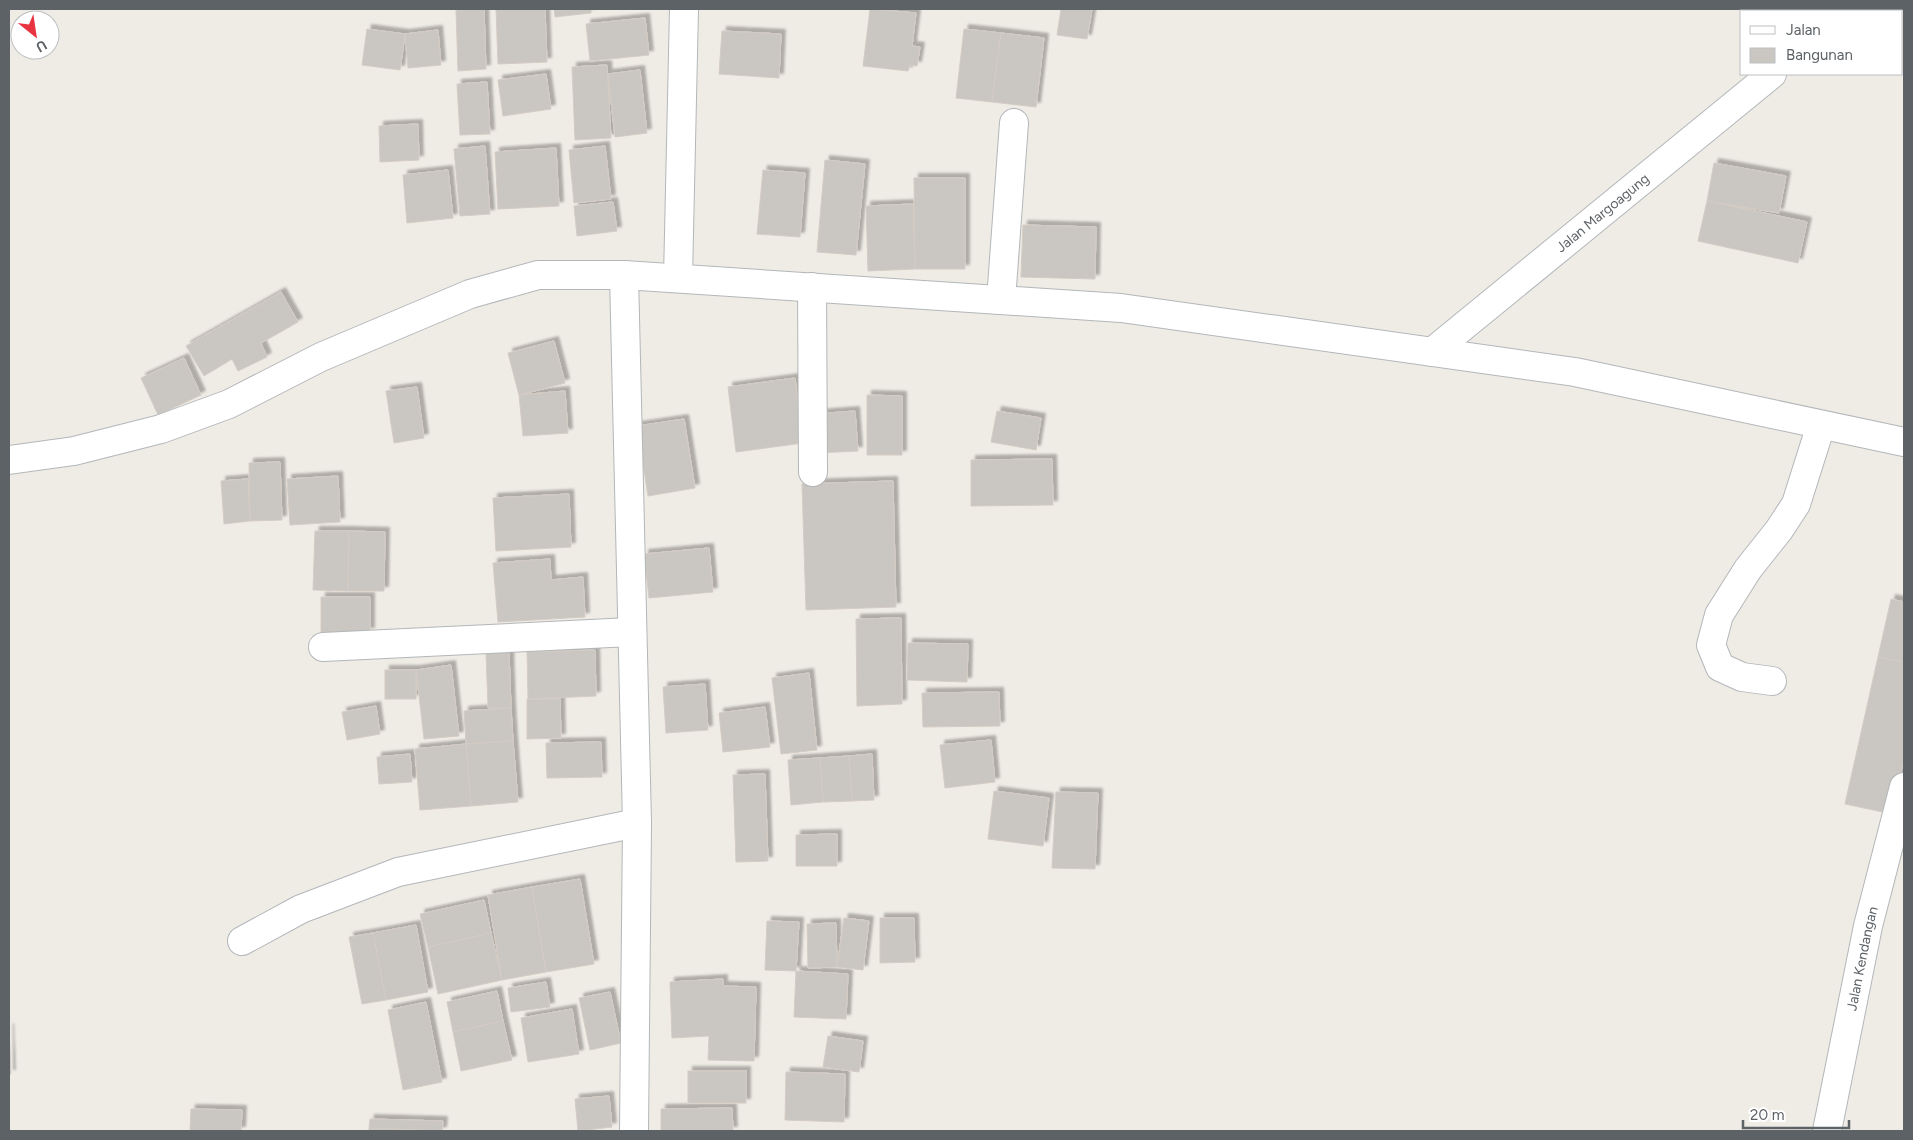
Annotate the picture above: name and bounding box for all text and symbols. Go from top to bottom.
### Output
north arrow [10,10,60,60]
legend [1740,10,1903,75]
text: Jalan [1786,21,1821,39]
text: U [33,36,50,56]
text: Bangunan [1786,46,1853,64]
street label: Jalan Margoagung [1553,170,1653,256]
street label: Jalan Kendangan [1843,904,1882,1012]
scale bar [1743,1098,1849,1130]
text: 20 m [1750,1106,1784,1124]

